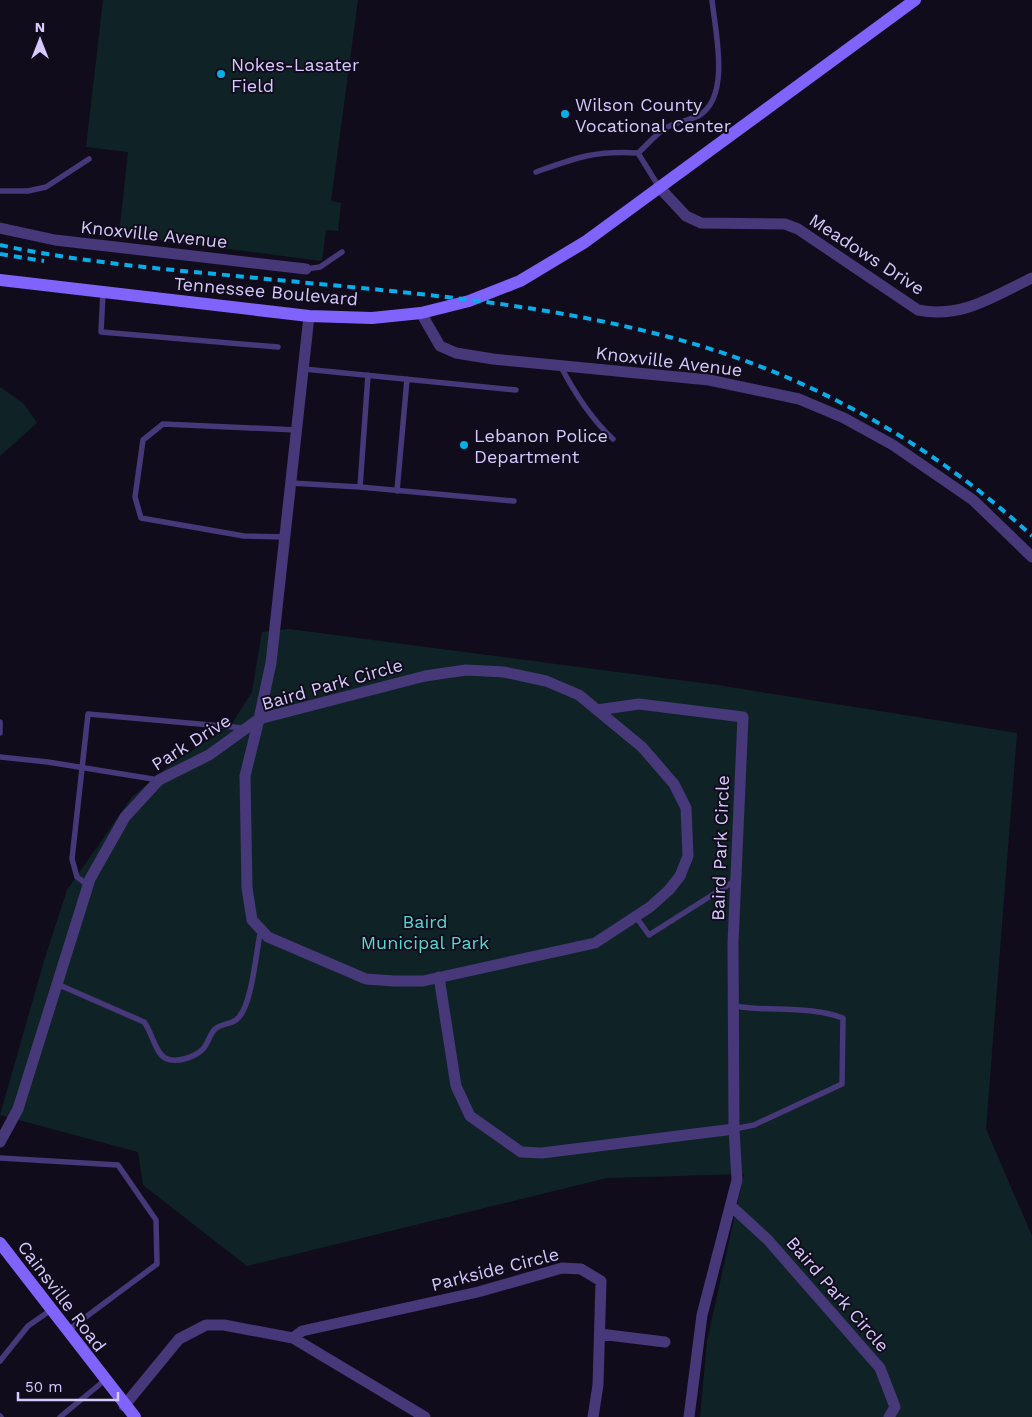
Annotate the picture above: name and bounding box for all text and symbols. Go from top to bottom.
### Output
north arrow [15,15,65,65]
text: N [35,19,45,35]
place label: Nokes-Lasater Field [231,54,359,96]
marker: Nokes-Lasater Field [215,68,227,80]
place label: Wilson County Vocational Center [575,94,731,136]
marker: Wilson County Vocational Center [559,108,571,120]
street label: Meadows Drive [806,209,928,299]
street label: Knoxville Avenue [80,216,228,252]
street label: Tennessee Boulevard [173,272,359,310]
street label: Knoxville Avenue [594,342,744,380]
place label: Lebanon Police Department [474,425,608,467]
marker: Lebanon Police Department [458,439,470,451]
street label: Baird Park Circle [259,654,405,714]
street label: Park Drive [148,709,234,775]
street label: Baird Park Circle [707,775,733,921]
park label: Baird Municipal Park [361,911,489,953]
street label: Baird Park Circle [782,1232,894,1356]
street label: Cainsville Road [13,1236,111,1356]
street label: Parkside Circle [429,1243,561,1295]
scale bar [18,1370,118,1402]
text: 50 m [25,1378,62,1396]

